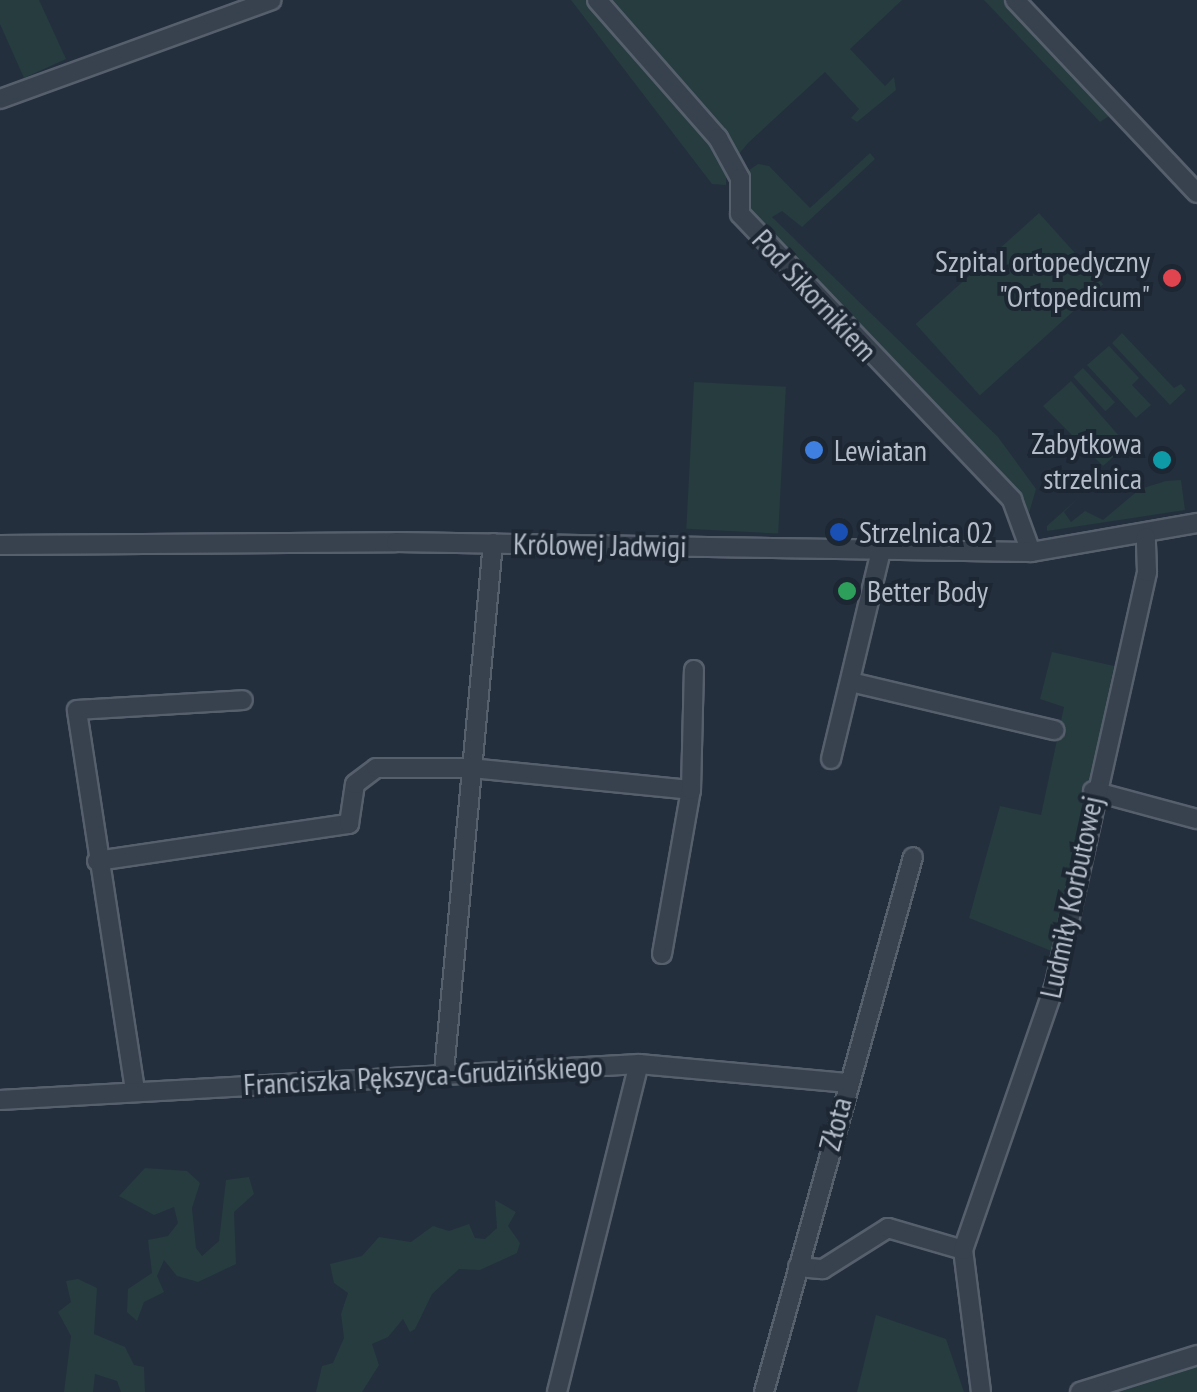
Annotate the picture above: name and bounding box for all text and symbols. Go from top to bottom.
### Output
street label: Pod Sikornikiem [745,222,885,368]
place label: Szpital ortopedyczny "Ortopedicum" [935,243,1150,314]
marker: Szpital ortopedyczny "Ortopedicum" [1159,265,1185,291]
place label: Zabytkowa strzelnica [1031,425,1142,496]
place label: Lewiatan [834,432,927,468]
marker: Lewiatan [803,439,825,461]
marker: Zabytkowa strzelnica [1151,449,1173,471]
place label: Strzelnica 02 [859,514,994,550]
marker: Strzelnica 02 [828,521,850,543]
street label: Królowej Jadwigi [513,525,687,565]
place label: Better Body [867,573,988,609]
marker: Better Body [836,580,858,602]
street label: Ludmiły Korbutowej [1032,792,1110,1002]
street label: Franciszka Pększyca-Grudzińskiego [242,1048,604,1102]
street label: Złota [811,1094,859,1154]

